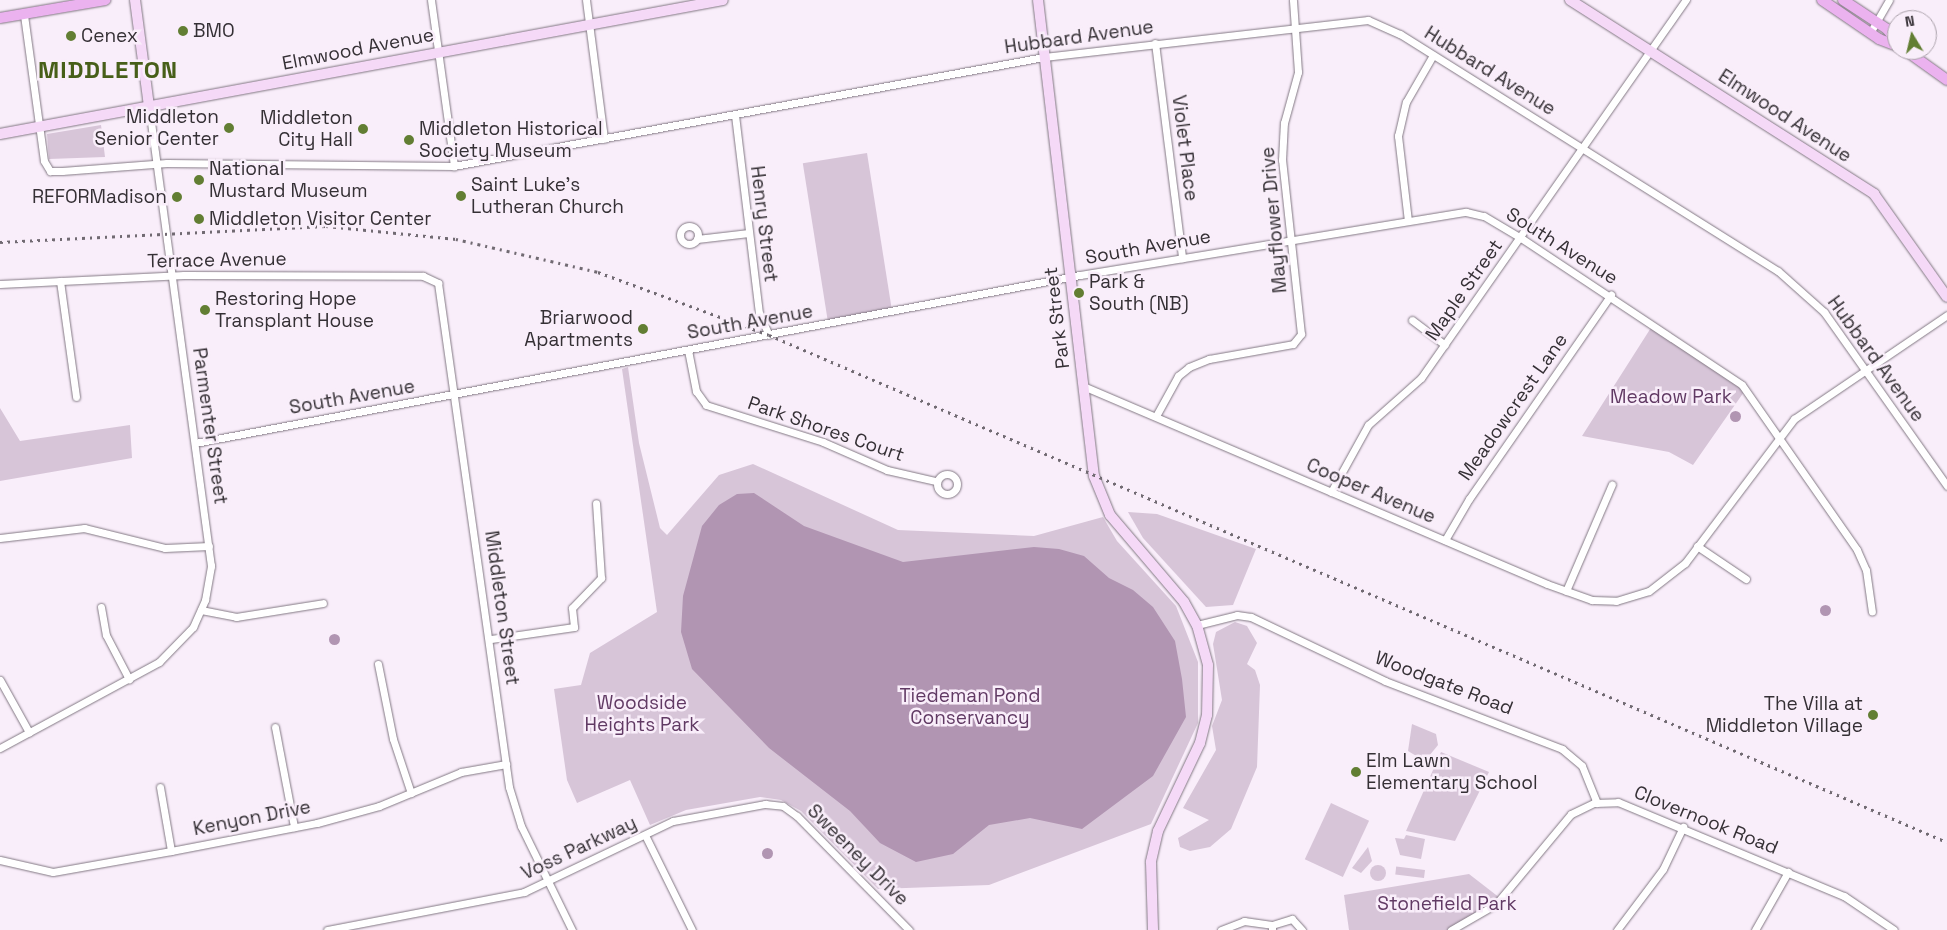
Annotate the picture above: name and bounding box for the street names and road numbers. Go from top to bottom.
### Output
street label: Hubbard Avenue [1003,15,1155,59]
street label: Hubbard Avenue [1420,21,1560,121]
street label: Elmwood Avenue [280,23,436,75]
street label: Elmwood Avenue [1714,64,1856,168]
street label: Violet Place [1167,94,1203,202]
street label: Mayflower Drive [1256,146,1292,294]
street label: Henry Street [746,164,782,284]
street label: South Avenue [1502,203,1622,289]
street label: South Avenue [1083,225,1213,269]
street label: Maple Street [1421,235,1507,345]
street label: Terrace Avenue [147,247,287,273]
street label: Park Street [1039,266,1075,370]
street label: Hubbard Avenue [1823,291,1929,427]
street label: South Avenue [685,300,815,344]
street label: Meadowcrest Lane [1454,329,1572,485]
street label: Parmenter Street [188,346,232,506]
street label: South Avenue [287,375,417,419]
street label: Park Shores Court [745,392,907,466]
street label: Cooper Avenue [1303,453,1439,529]
street label: Middleton Street [480,529,524,687]
street label: Woodgate Road [1372,646,1516,720]
street label: Clovernook Road [1631,781,1781,859]
street label: Kenyon Drive [191,795,313,841]
street label: Sweeney Drive [803,800,913,910]
street label: Voss Parkway [518,811,640,885]

